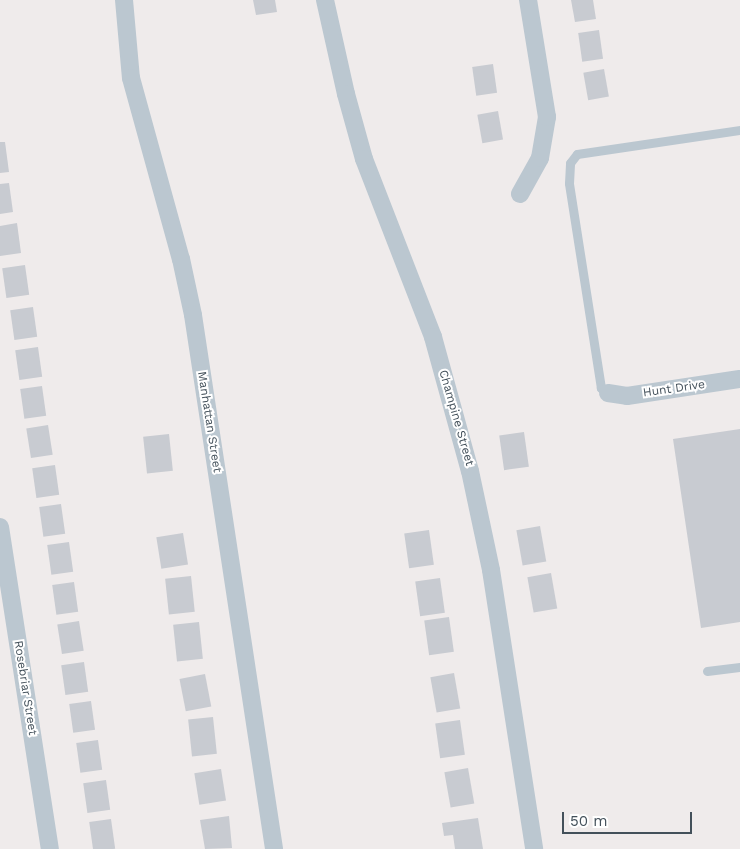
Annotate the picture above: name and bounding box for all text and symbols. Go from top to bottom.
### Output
street label: Champine Street [435,368,477,468]
street label: Manhattan Street [194,370,224,474]
street label: Hunt Drive [642,378,706,400]
street label: Rosebriar Street [10,640,40,736]
scale bar [565,802,695,834]
text: 50 m [570,812,607,830]

